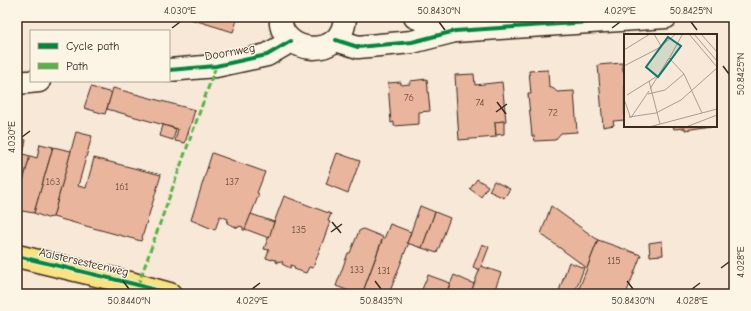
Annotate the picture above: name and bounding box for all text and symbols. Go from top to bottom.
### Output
text: 4.030°E [164,5,196,17]
text: 50.8430°N [417,5,461,17]
text: 4.029°E [604,5,636,17]
text: 50.8425°N [670,5,712,17]
legend [30,30,170,82]
inset map [624,34,717,127]
text: Cycle path [66,39,119,53]
street label: Doornweg [204,41,256,63]
text: 50.8425°N [735,53,747,95]
text: Path [66,59,88,73]
house number: 76 [404,92,414,104]
house number: 74 [476,97,485,109]
house number: 72 [548,107,558,119]
text: 4.030°E [6,121,18,153]
house number: 163 [46,176,60,188]
house number: 137 [225,176,239,188]
house number: 161 [115,181,129,193]
house number: 135 [292,224,306,236]
street label: Aalstersesteenweg [38,245,130,279]
text: 4.028°E [735,246,747,278]
house number: 115 [607,255,621,267]
house number: 133 [350,264,364,276]
house number: 131 [378,265,391,277]
text: 50.8440°N [107,295,151,307]
text: 4.029°E [236,295,268,307]
text: 50.8435°N [360,295,402,307]
text: 50.8430°N [611,295,655,307]
text: 4.028°E [676,295,708,307]

